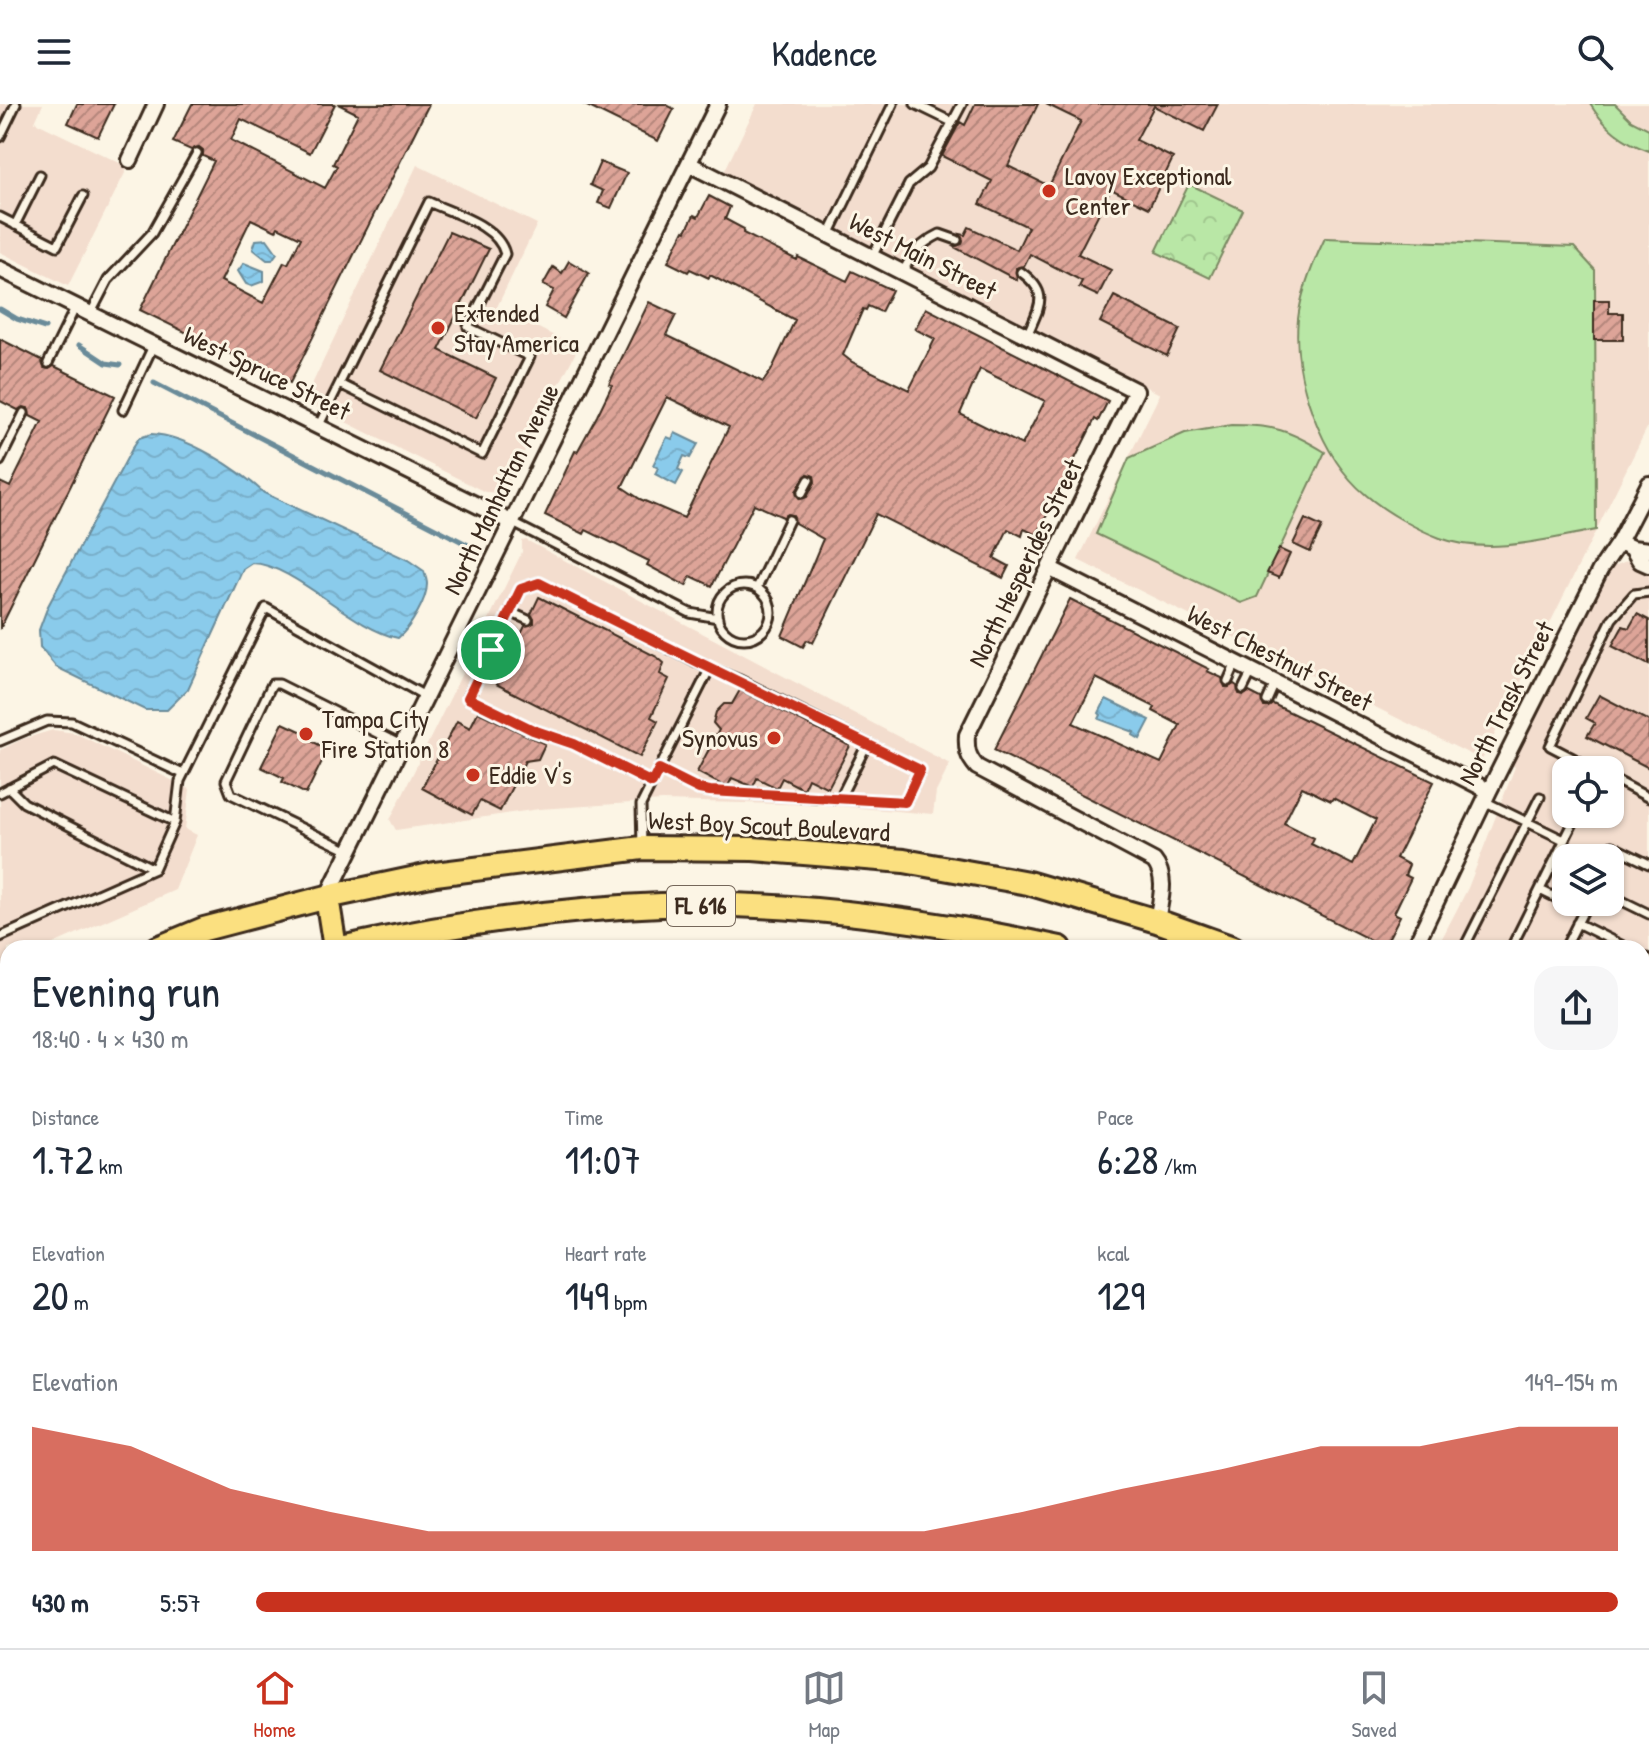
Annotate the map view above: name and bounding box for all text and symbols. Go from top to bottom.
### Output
text: Kadence [772,28,877,77]
icon: menu [32,30,76,74]
icon: search [1573,30,1617,74]
place label: Lavoy Exceptional Center [1065,158,1232,223]
marker: Lavoy Exceptional Center [1040,182,1058,200]
street label: West Main Street [844,203,1004,308]
place label: Extended Stay America [454,295,579,360]
street label: West Spruce Street [178,317,357,429]
marker: Extended Stay America [429,319,447,337]
street label: North Manhattan Avenue [434,378,567,600]
street label: North Hesperides Street [959,452,1090,672]
street label: West Chestnut Street [1182,596,1380,720]
street label: North Trask Street [1449,614,1562,791]
pin [457,616,525,684]
icon: arrive [469,628,513,672]
place label: Tampa City Fire Station 8 [321,701,449,766]
place label: Synovus [682,720,758,755]
marker: Tampa City Fire Station 8 [297,725,315,743]
marker: Synovus [765,729,783,747]
map controls [1552,756,1624,916]
button: locate [1552,756,1624,828]
place label: Eddie V's [489,757,572,792]
marker: Eddie V's [464,766,482,784]
street label: West Boy Scout Boulevard [647,802,891,849]
button: layers [1552,844,1624,916]
road number: FL 616 [667,886,735,926]
text: Evening run [32,961,220,1021]
button: share [1534,966,1618,1050]
text: 18:40 · 4 × 430 m [32,1021,188,1056]
text: Distance [32,1102,99,1132]
text: Time [565,1102,604,1132]
text: Pace [1097,1102,1134,1132]
text: 1.72 [32,1132,94,1186]
text: 11:07 [565,1132,641,1186]
text: 6:28 [1097,1132,1159,1186]
text: km [94,1151,123,1181]
text: /km [1159,1151,1197,1181]
text: Elevation [32,1238,105,1268]
text: Heart rate [565,1238,647,1268]
text: kcal [1097,1238,1129,1268]
text: 20 [32,1268,69,1322]
text: 149 [565,1268,609,1322]
text: 129 [1097,1268,1145,1322]
text: m [69,1287,89,1317]
text: bpm [609,1287,647,1317]
text: Elevation [32,1364,118,1399]
text: 149–154 m [1525,1364,1618,1399]
text: 430 m [32,1585,89,1620]
text: 5:57 [160,1585,201,1620]
tab: Home [253,1666,297,1744]
tab: Map [802,1666,846,1744]
tab: Saved [1351,1666,1396,1744]

